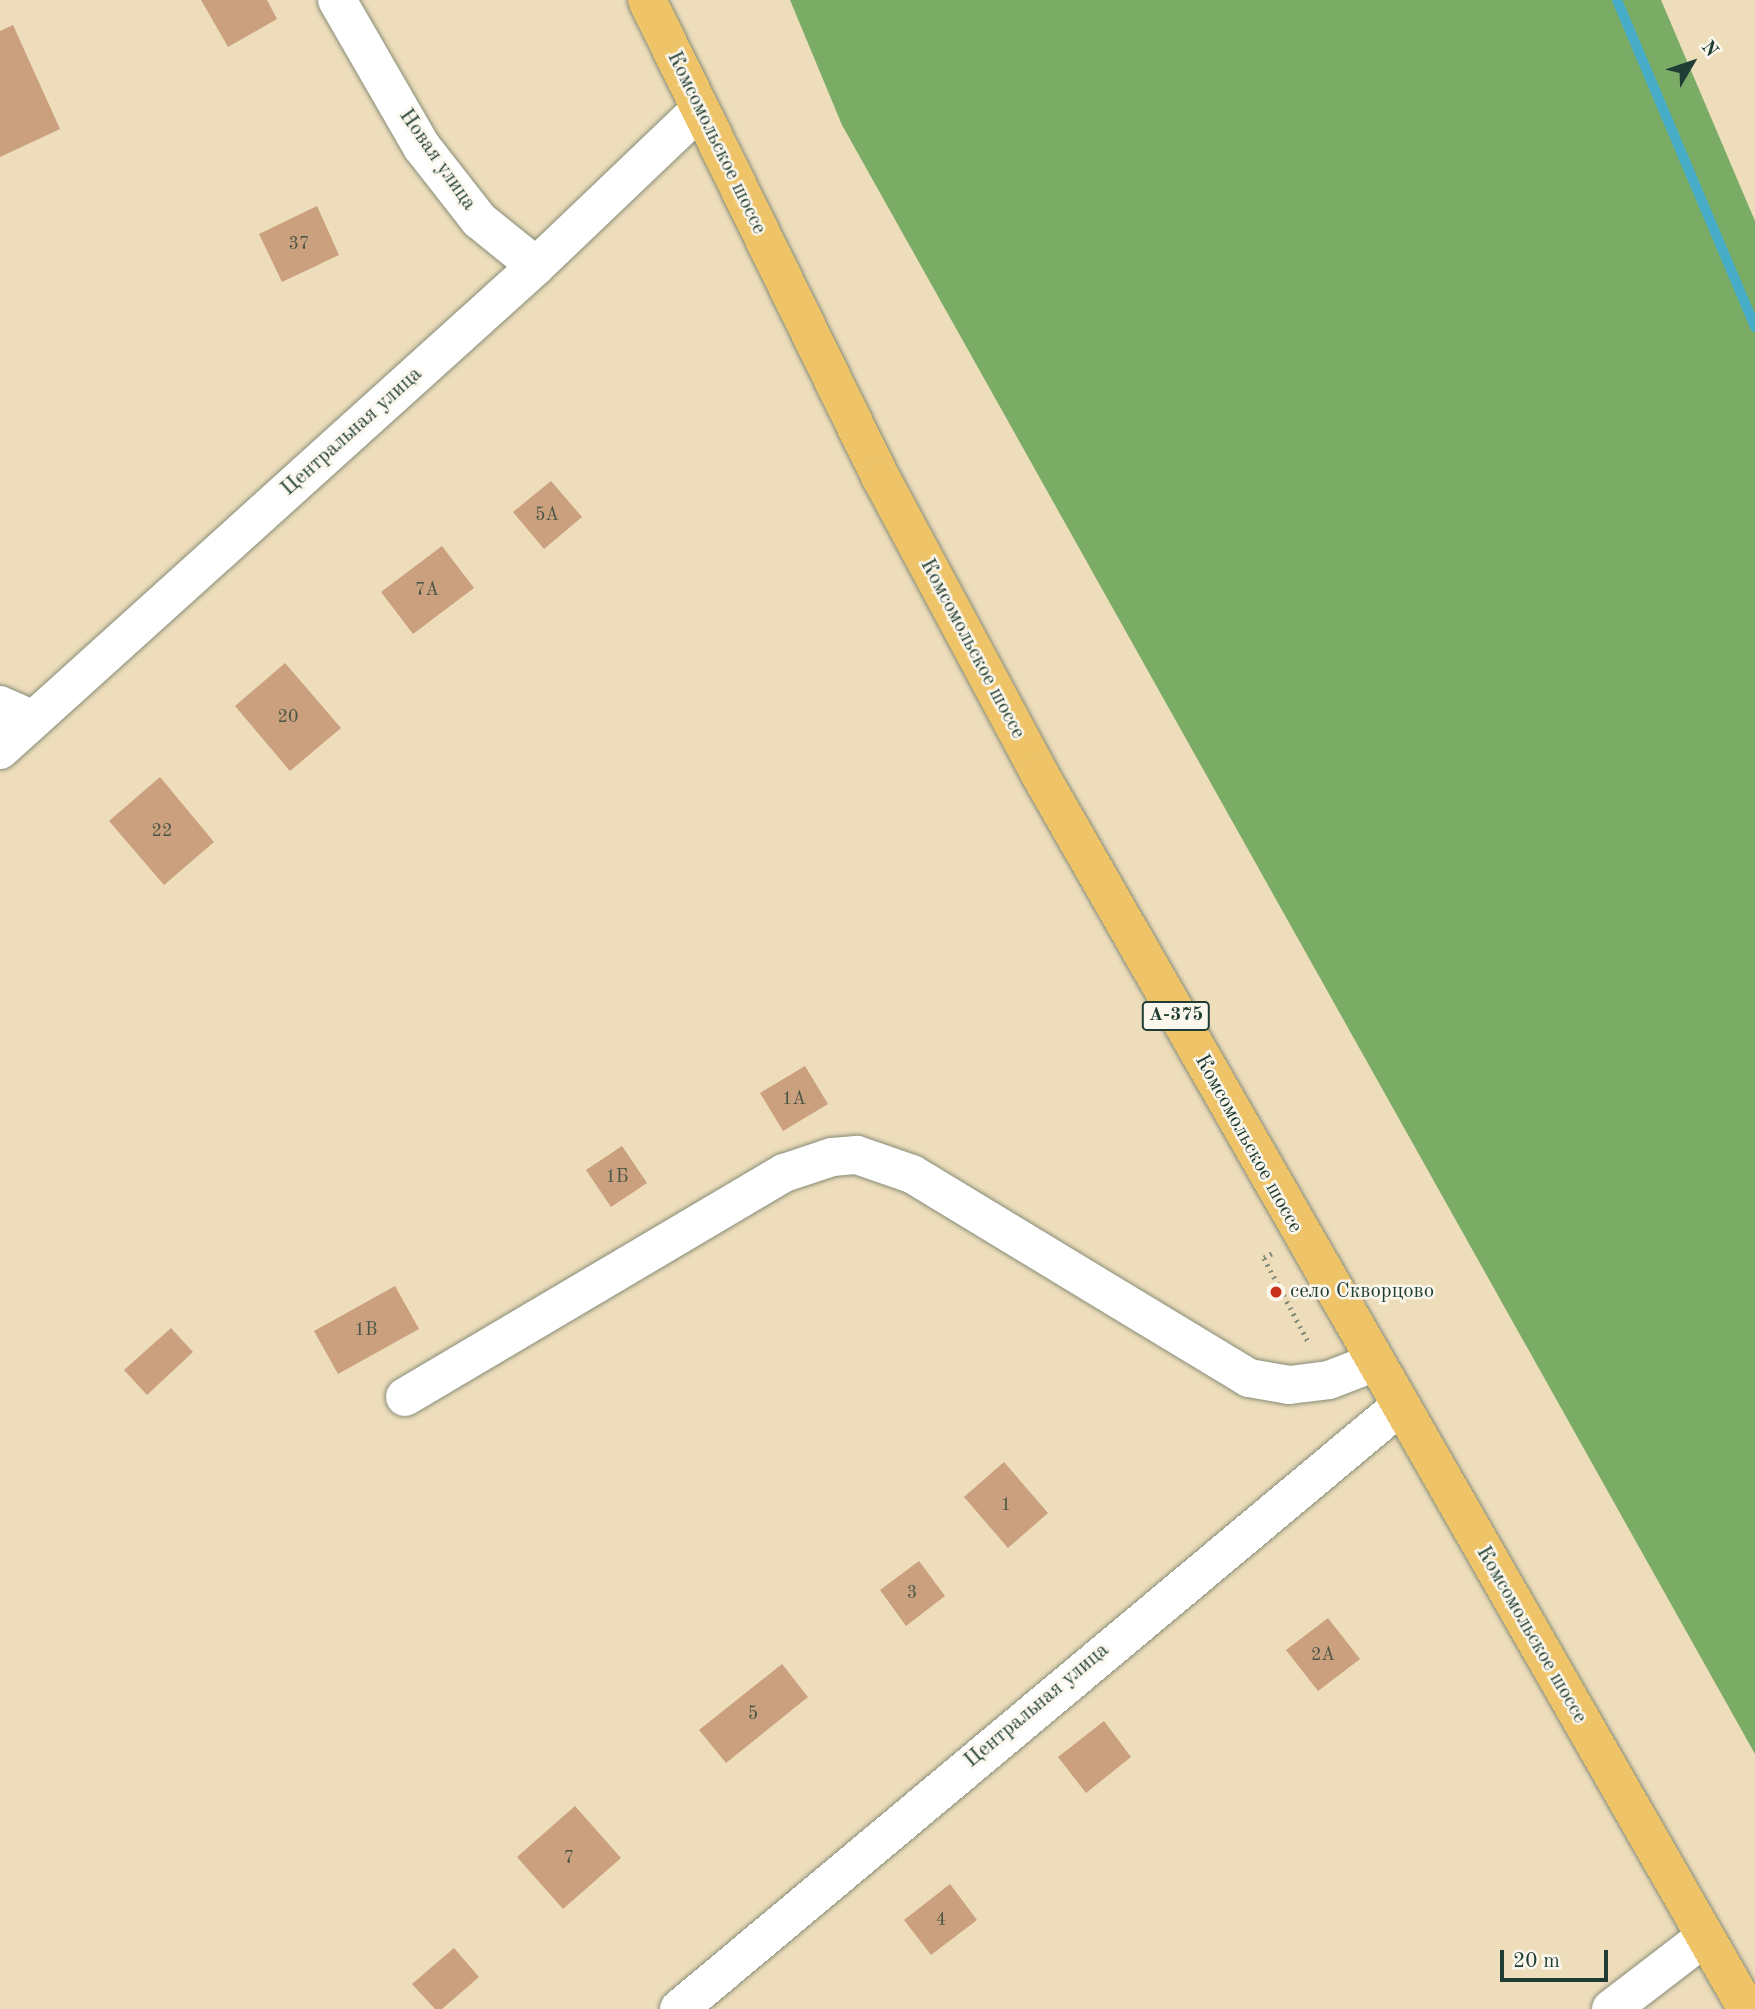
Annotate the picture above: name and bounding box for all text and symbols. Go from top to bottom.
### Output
north arrow [1657,28,1727,98]
text: N [1697,38,1721,61]
street label: Комсомольское шоссе [661,47,771,239]
street label: Новая улица [393,104,481,216]
house number: 37 [289,233,309,255]
street label: Центральная улица [276,362,428,502]
house number: 5А [535,504,559,526]
street label: Комсомольское шоссе [914,555,1030,743]
house number: 7А [415,579,439,601]
house number: 20 [278,706,298,728]
house number: 22 [152,820,172,842]
road number: А-375 [1141,1000,1211,1032]
street label: Комсомольское шоссе [1188,1050,1308,1238]
house number: 1А [782,1088,806,1110]
house number: 1Б [605,1166,629,1188]
place label: село Скворцово [1290,1279,1434,1305]
marker: село Скворцово [1268,1284,1284,1300]
house number: 1В [355,1319,377,1341]
house number: 1 [1001,1494,1011,1516]
street label: Комсомольское шоссе [1470,1542,1592,1728]
house number: 3 [907,1582,917,1604]
street label: Центральная улица [960,1638,1114,1774]
house number: 2А [1311,1644,1335,1666]
house number: 5 [748,1703,758,1725]
house number: 7 [564,1847,574,1869]
house number: 4 [936,1909,946,1931]
scale bar [1503,1936,1612,1980]
text: 20 m [1513,1951,1560,1972]

